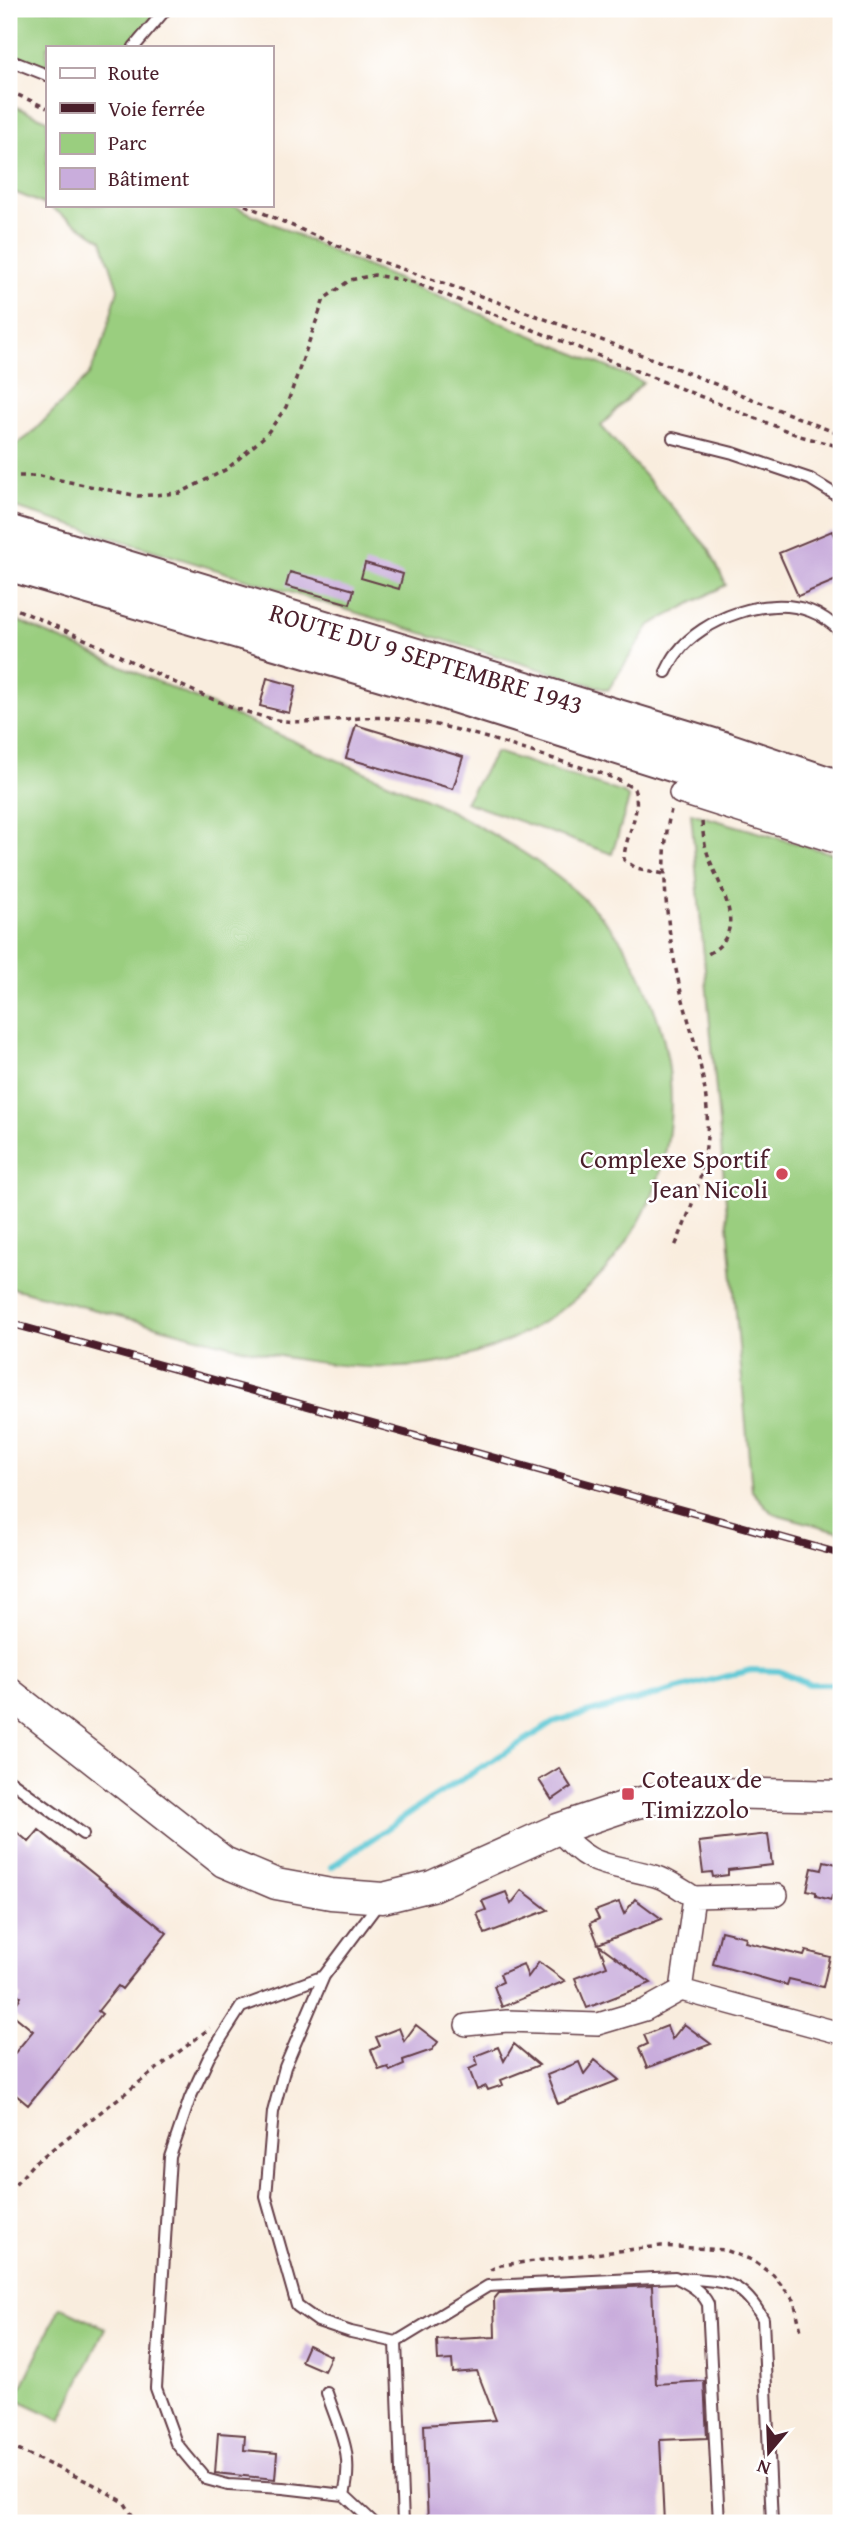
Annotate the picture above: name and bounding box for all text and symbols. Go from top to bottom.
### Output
legend [46,46,273,206]
text: Route [108,57,160,88]
text: Voie ferrée [108,93,205,124]
text: Parc [108,127,147,158]
text: Bâtiment [108,163,190,194]
street label: ROUTE DU 9 SEPTEMBRE 1943 [265,592,588,724]
place label: Complexe Sportif Jean Nicoli [580,1139,771,1208]
marker: Complexe Sportif Jean Nicoli [774,1166,790,1182]
place label: Coteaux de Timizzolo [642,1759,762,1828]
marker: Coteaux de Timizzolo [620,1786,636,1802]
north arrow [734,2416,804,2486]
text: N [753,2453,774,2483]

